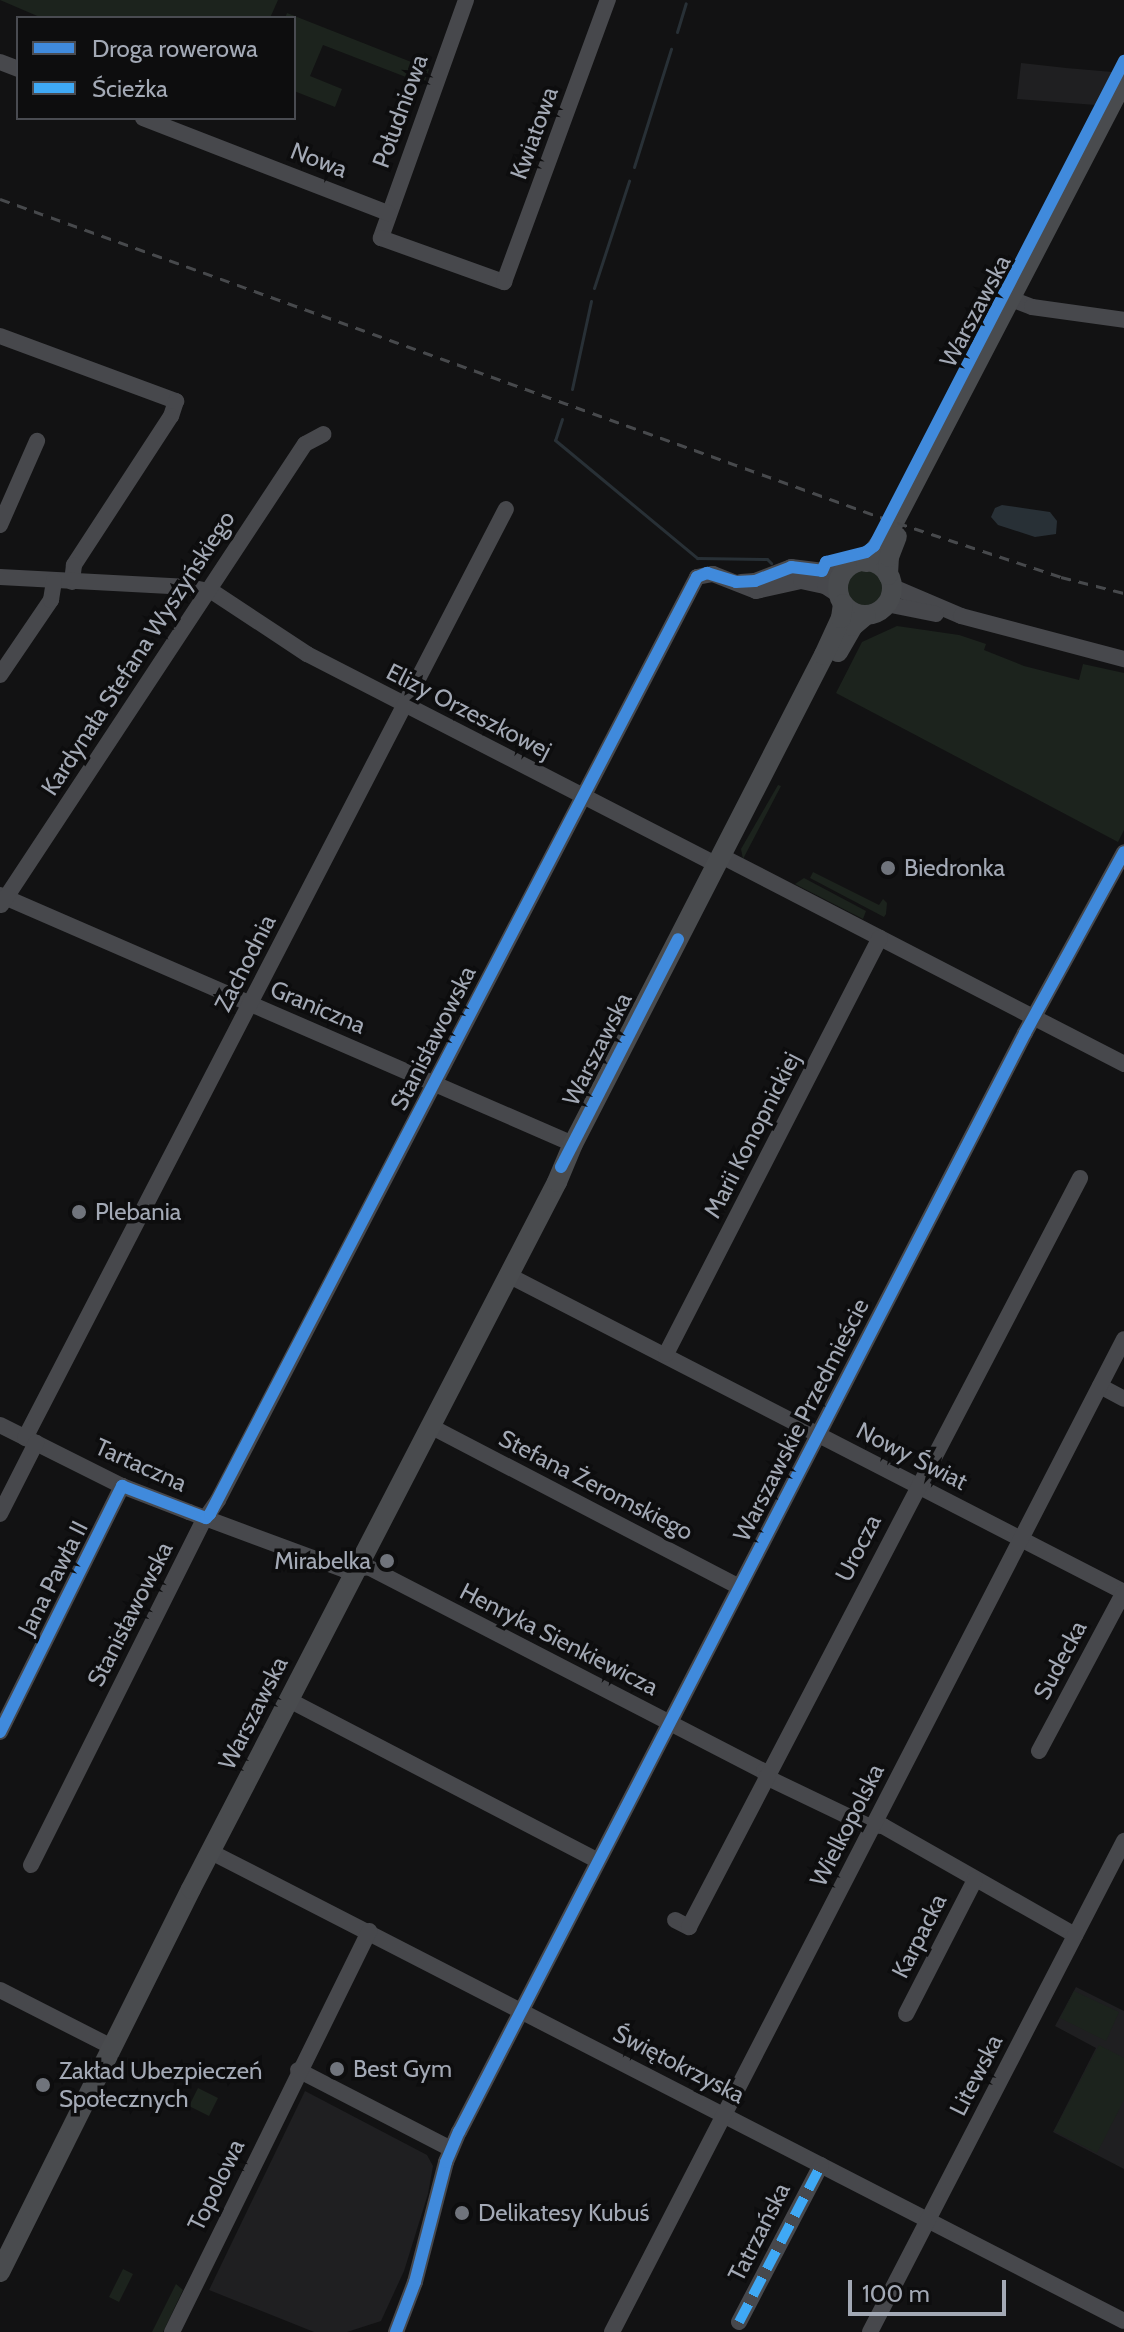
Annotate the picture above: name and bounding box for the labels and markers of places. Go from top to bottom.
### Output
place label: Biedronka [904,854,1005,882]
marker: Biedronka [879,859,897,877]
place label: Plebania [95,1198,181,1226]
marker: Plebania [70,1203,88,1221]
place label: Mirabelka [274,1547,371,1575]
marker: Mirabelka [378,1552,396,1570]
place label: Best Gym [353,2055,452,2083]
place label: Zakład Ubezpieczeń Społecznych [59,2057,263,2113]
marker: Best Gym [328,2060,346,2078]
marker: Zakład Ubezpieczeń Społecznych [34,2076,52,2094]
place label: Delikatesy Kubuś [478,2199,649,2227]
marker: Delikatesy Kubuś [453,2204,471,2222]

